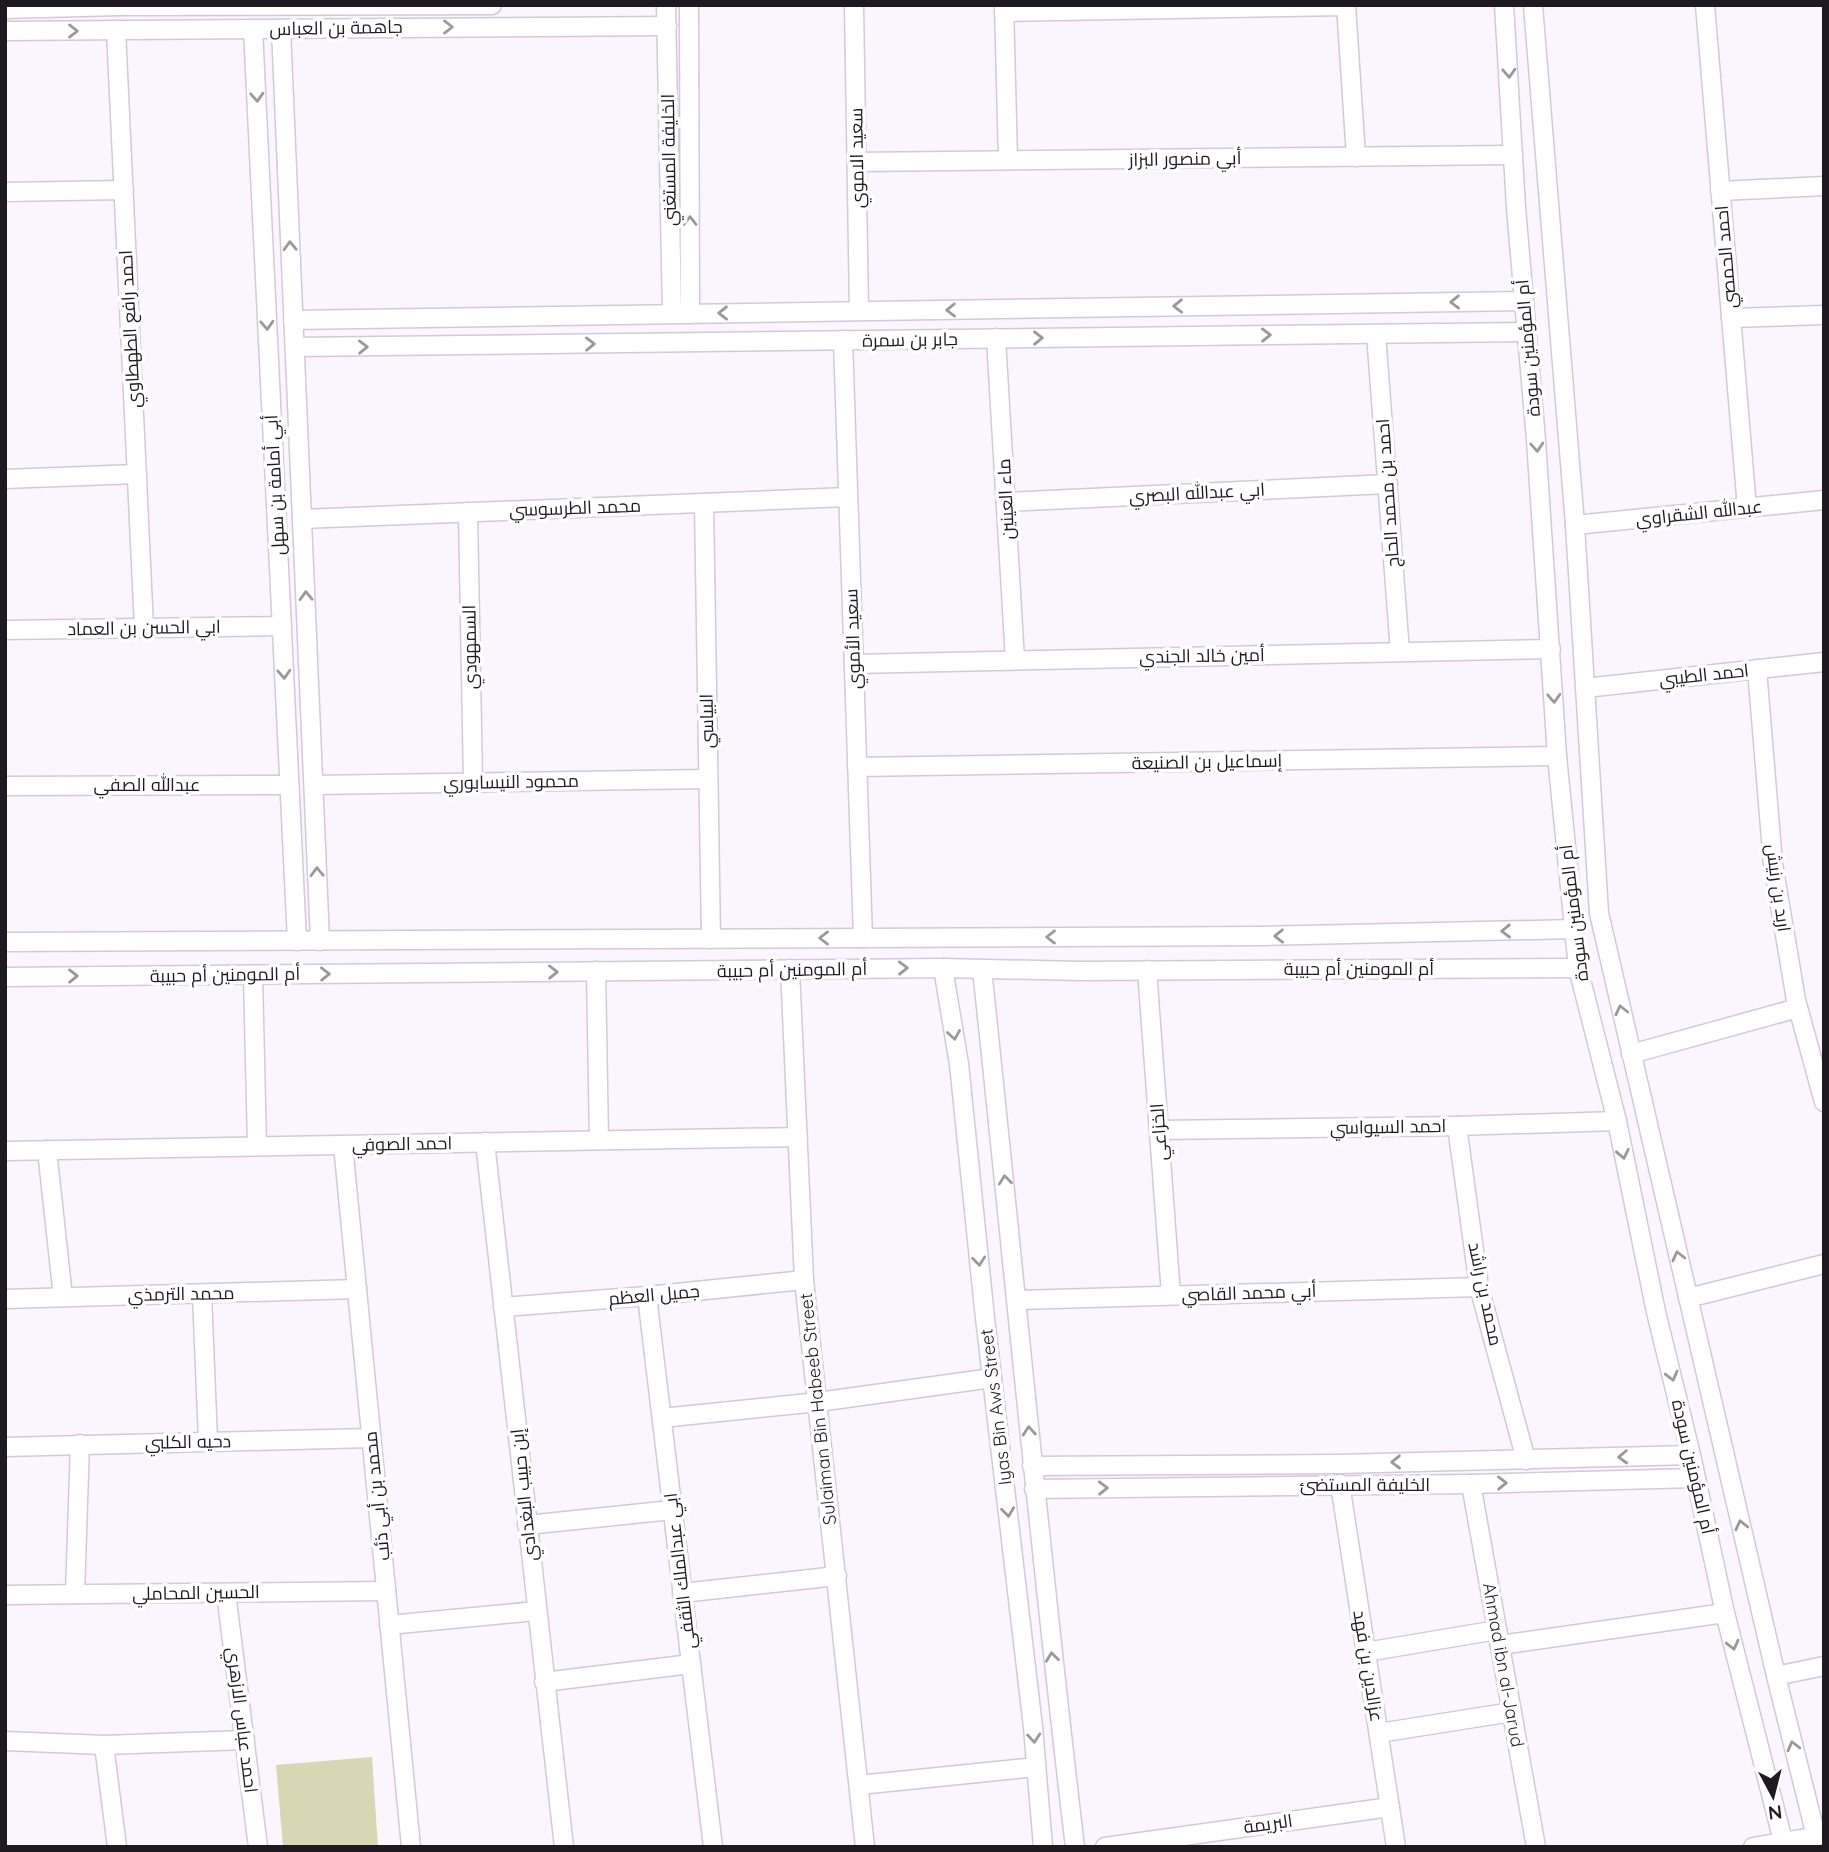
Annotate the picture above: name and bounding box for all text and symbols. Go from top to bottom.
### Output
street label: جاهمة بن العباس [269,15,403,40]
one-way arrow [443,20,454,35]
one-way arrow [68,23,79,38]
one-way arrow [1501,68,1516,79]
one-way arrow [249,92,264,103]
street label: الخليفة المستغني [656,94,684,226]
street label: سعيد الاموي [844,107,872,209]
street label: أبي منصور البزاز [1127,146,1242,174]
street label: احمد الحمصي [1710,204,1743,310]
one-way arrow [682,215,698,226]
one-way arrow [283,241,298,252]
street label: احمد رافع الطهطاوي [114,249,148,409]
street label: أم المؤمنين سودة [1510,278,1546,418]
one-way arrow [1449,294,1460,310]
one-way arrow [1173,299,1184,314]
one-way arrow [945,302,956,318]
one-way arrow [718,305,728,321]
one-way arrow [260,319,275,330]
street label: جابر بن سمرة [862,327,958,352]
one-way arrow [1261,327,1272,343]
one-way arrow [1034,330,1044,346]
one-way arrow [586,336,596,352]
one-way arrow [358,339,369,354]
street label: أبي أمامة بن سهل [259,414,293,556]
street label: احمد بن محمد الحاج [1371,418,1405,568]
one-way arrow [1529,442,1544,453]
street label: ماء العينين [992,458,1019,540]
street label: ابي عبدالله البصري [1128,477,1266,511]
street label: محمد الطرسوسي [509,494,641,523]
street label: عبدالله الشقراوي [1634,494,1764,534]
street label: سعيد الأموي [839,588,869,690]
one-way arrow [298,590,313,601]
street label: السمهودي [457,604,485,689]
street label: ابي الحسن بن العماد [67,615,221,643]
street label: أمين خالد الجندي [1139,643,1265,671]
street label: احمد الطيبي [1658,658,1750,694]
one-way arrow [276,669,291,680]
street label: البياسي [695,693,720,749]
one-way arrow [1546,693,1561,704]
street label: إسماعيل بن الصنيعة [1132,749,1283,774]
street label: محمود النيسابوري [443,769,579,797]
street label: عبدالله الصفي [94,773,200,799]
street label: أم المؤمنين سودة [1554,843,1594,983]
street label: اربد بن رنيش [1761,843,1796,933]
one-way arrow [310,867,325,878]
one-way arrow [1500,923,1511,939]
one-way arrow [1273,928,1283,944]
one-way arrow [1045,929,1056,945]
one-way arrow [818,930,828,946]
street label: أم المومنين أم حبيبة [717,957,867,983]
street label: أم المومنين أم حبيبة [1284,957,1434,981]
one-way arrow [898,961,909,976]
street label: أم المومنين أم حبيبة [150,962,300,988]
one-way arrow [548,964,559,980]
one-way arrow [321,966,331,982]
one-way arrow [69,968,79,984]
one-way arrow [1614,1004,1629,1016]
one-way arrow [946,1029,961,1041]
street label: الخزاعي [1145,1102,1175,1162]
street label: احمد السيواسي [1330,1114,1446,1141]
street label: احمد الصوفي [352,1131,452,1159]
one-way arrow [1615,1148,1630,1160]
one-way arrow [997,1174,1012,1186]
street label: محمد بن راشد [1463,1240,1508,1348]
one-way arrow [1672,1250,1686,1262]
one-way arrow [971,1256,986,1267]
street label: جميل العظم [607,1279,701,1311]
street label: أبي محمد القاصي [1181,1279,1317,1309]
street label: محمد الترمذي [127,1281,235,1309]
street label: Sulaiman Bin Habeeb Street [794,1292,841,1526]
street label: Iyas Bin Aws Street [975,1328,1017,1487]
one-way arrow [1664,1370,1678,1382]
street label: أم المؤمنين سودة [1666,1397,1720,1537]
one-way arrow [1022,1425,1037,1436]
street label: إبن حبيب البغدادي [505,1427,545,1562]
street label: دحيه الكلبي [145,1429,231,1457]
street label: محمد بن أبي ذئب [358,1430,398,1562]
one-way arrow [1617,1449,1628,1465]
one-way arrow [1390,1455,1401,1470]
street label: الخليفة المستضئ [1300,1473,1430,1496]
one-way arrow [1497,1475,1507,1491]
one-way arrow [1098,1480,1108,1496]
street label: ابي عبدالملك الثقفي [659,1491,703,1650]
one-way arrow [1001,1506,1016,1517]
one-way arrow [1734,1519,1749,1531]
street label: الحسين المحاملي [132,1580,260,1608]
street label: Ahmad ibn al-Jarud [1478,1581,1529,1749]
street label: عزالدين بن فهد [1348,1609,1389,1723]
one-way arrow [1725,1639,1739,1651]
street label: احمد عباس الازهري [219,1646,263,1794]
one-way arrow [1045,1652,1060,1663]
one-way arrow [1026,1732,1041,1743]
one-way arrow [1787,1740,1801,1752]
north arrow [1738,1761,1808,1831]
text: N [1767,1800,1783,1826]
street label: البريمة [1242,1809,1294,1838]

